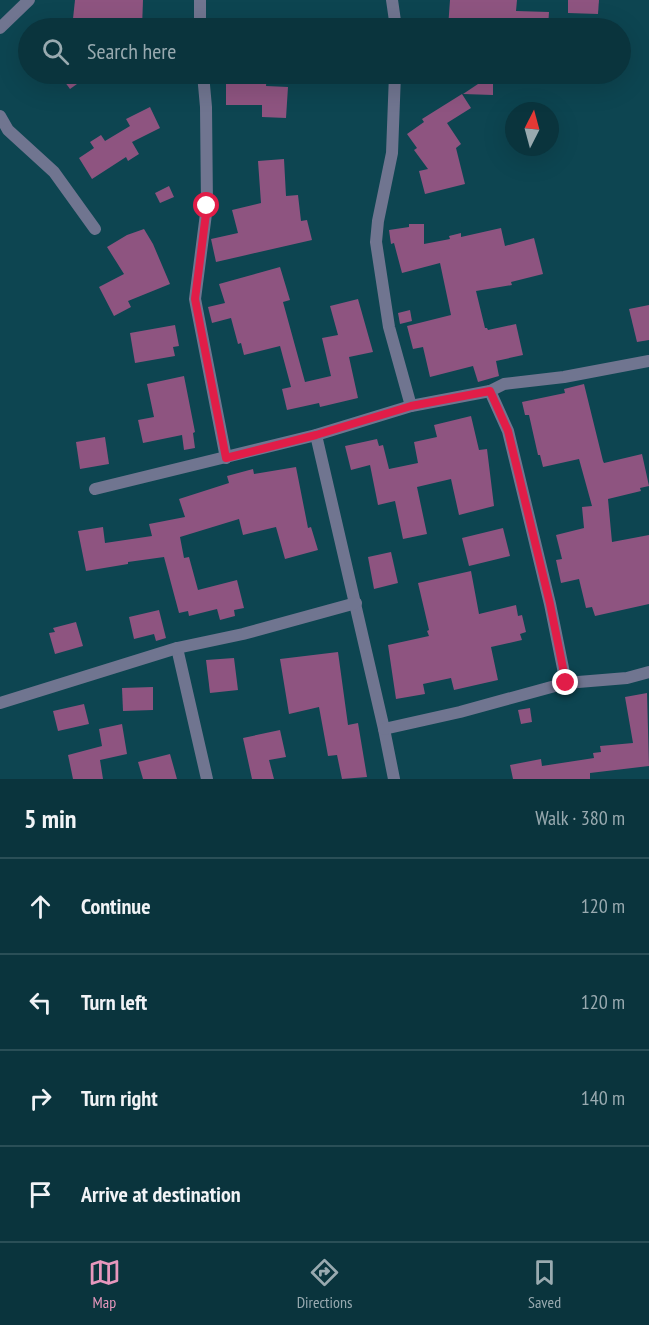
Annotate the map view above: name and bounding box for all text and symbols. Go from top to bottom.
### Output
search box [18,18,631,84]
icon: search [39,35,72,68]
text: Search here [87,37,176,65]
north arrow [505,102,559,156]
route start [193,192,219,218]
route end [552,669,578,695]
text: 5 min [24,802,77,835]
text: Walk · 380 m [535,805,625,831]
icon: ahead [24,890,57,923]
text: Continue [81,892,151,920]
text: 120 m [581,893,625,919]
icon: left [24,986,57,1019]
text: Turn left [81,988,147,1016]
text: 120 m [581,989,625,1015]
icon: right [24,1082,57,1115]
text: Turn right [81,1084,158,1112]
text: 140 m [581,1085,625,1111]
icon: arrive [24,1178,57,1211]
text: Arrive at destination [81,1180,241,1208]
tab: Map [88,1256,121,1312]
tab: Directions [297,1256,352,1312]
tab: Saved [528,1256,561,1312]

